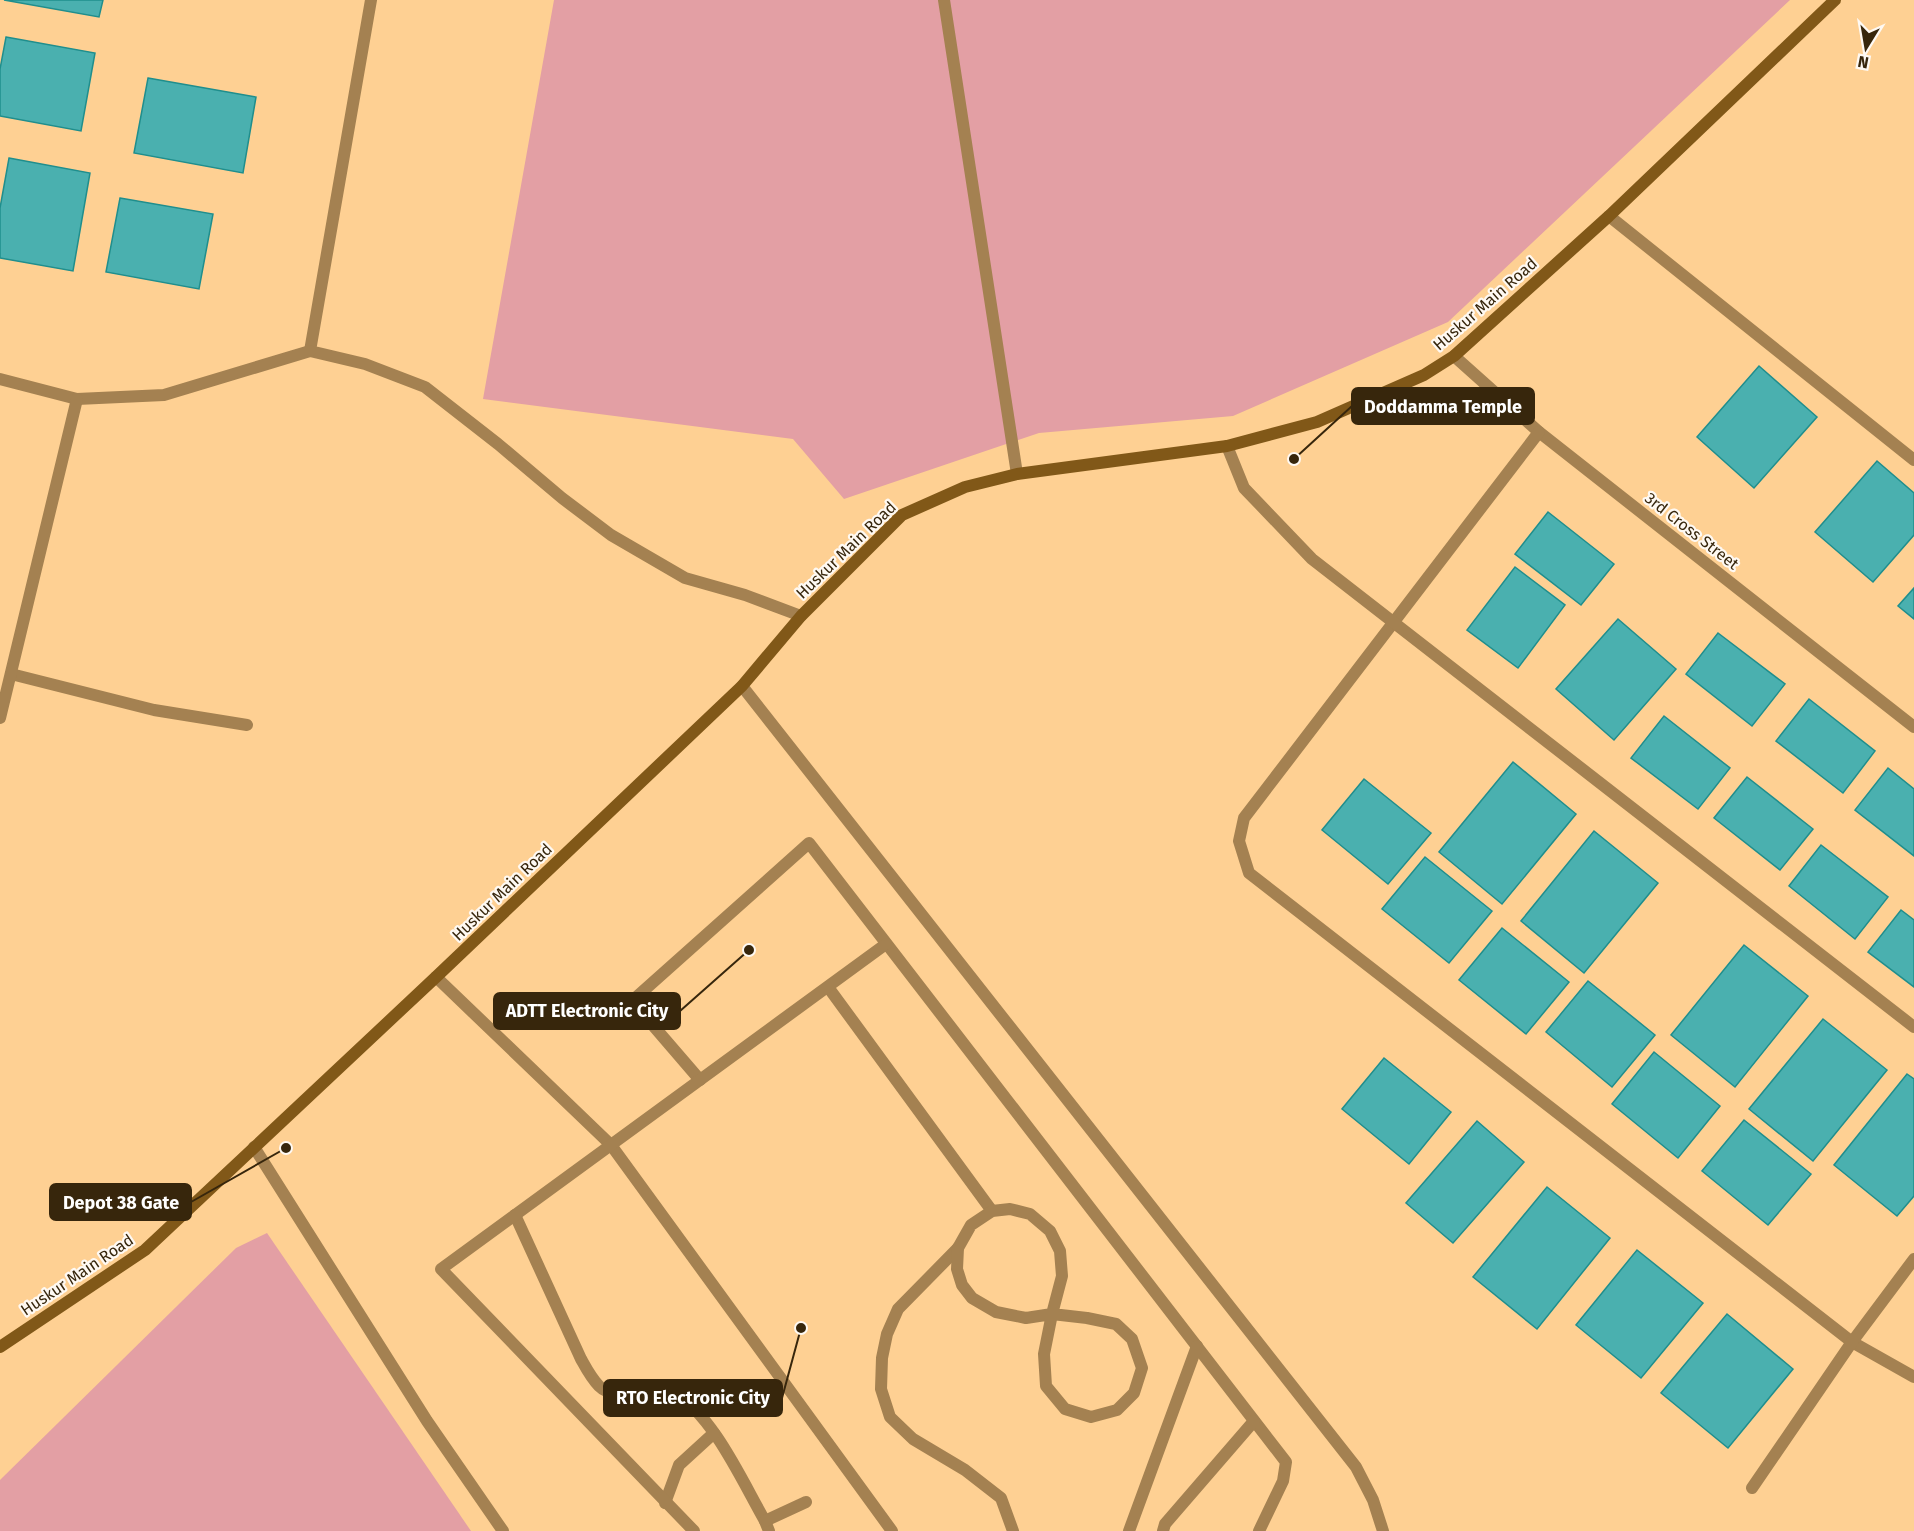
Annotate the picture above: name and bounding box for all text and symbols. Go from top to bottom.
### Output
north arrow [1836,18,1896,78]
text: N [1856,52,1870,73]
street label: Huskur Main Road [1429,254,1541,354]
callout: Doddamma Temple [1352,388,1534,424]
text: Doddamma Temple [1364,396,1522,418]
street label: 3rd Cross Street [1641,489,1743,574]
street label: Huskur Main Road [792,497,900,603]
street label: Huskur Main Road [448,839,556,945]
callout: ADTT Electronic City [494,993,680,1029]
text: ADTT Electronic City [505,1000,669,1022]
callout: Depot 38 Gate [50,1184,191,1220]
text: Depot 38 Gate [63,1192,179,1214]
street label: Huskur Main Road [17,1230,137,1320]
callout: RTO Electronic City [604,1380,782,1416]
text: RTO Electronic City [616,1387,771,1409]

